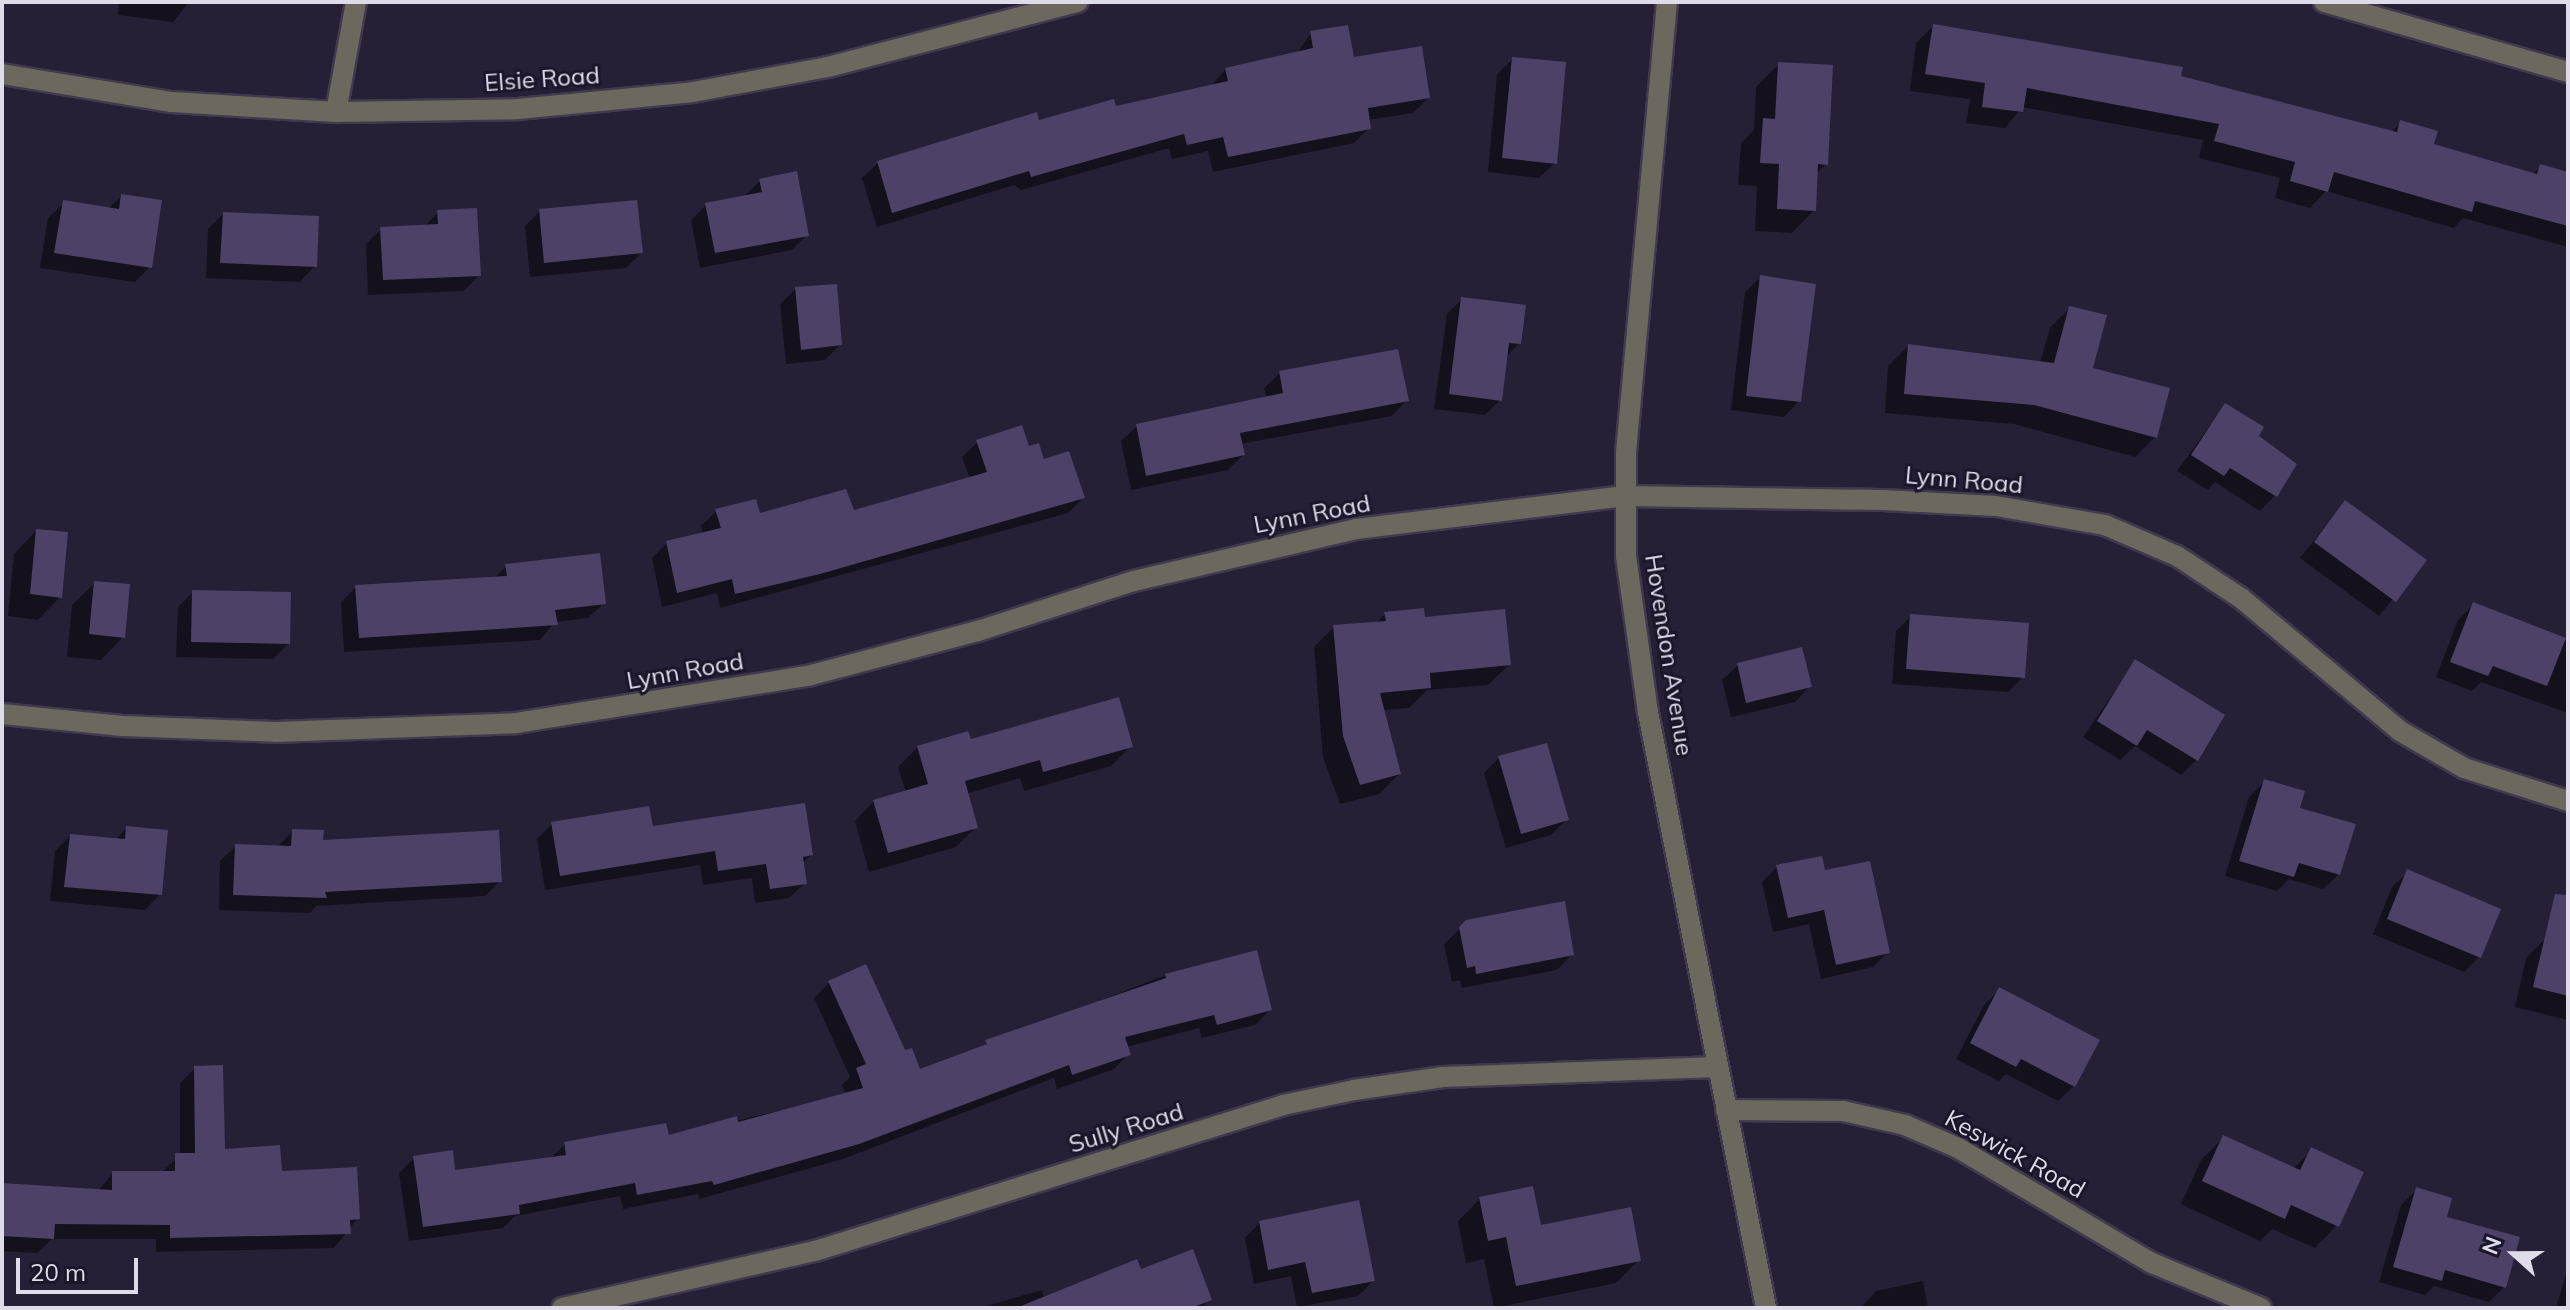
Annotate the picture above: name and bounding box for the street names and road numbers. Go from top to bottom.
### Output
street label: Elsie Road [483,61,601,97]
street label: Lynn Road [1904,461,2024,499]
street label: Lynn Road [1251,489,1373,539]
street label: Hovendon Avenue [1639,552,1699,758]
street label: Lynn Road [624,647,746,695]
street label: Sully Road [1065,1097,1187,1159]
street label: Keswick Road [1940,1104,2090,1204]

